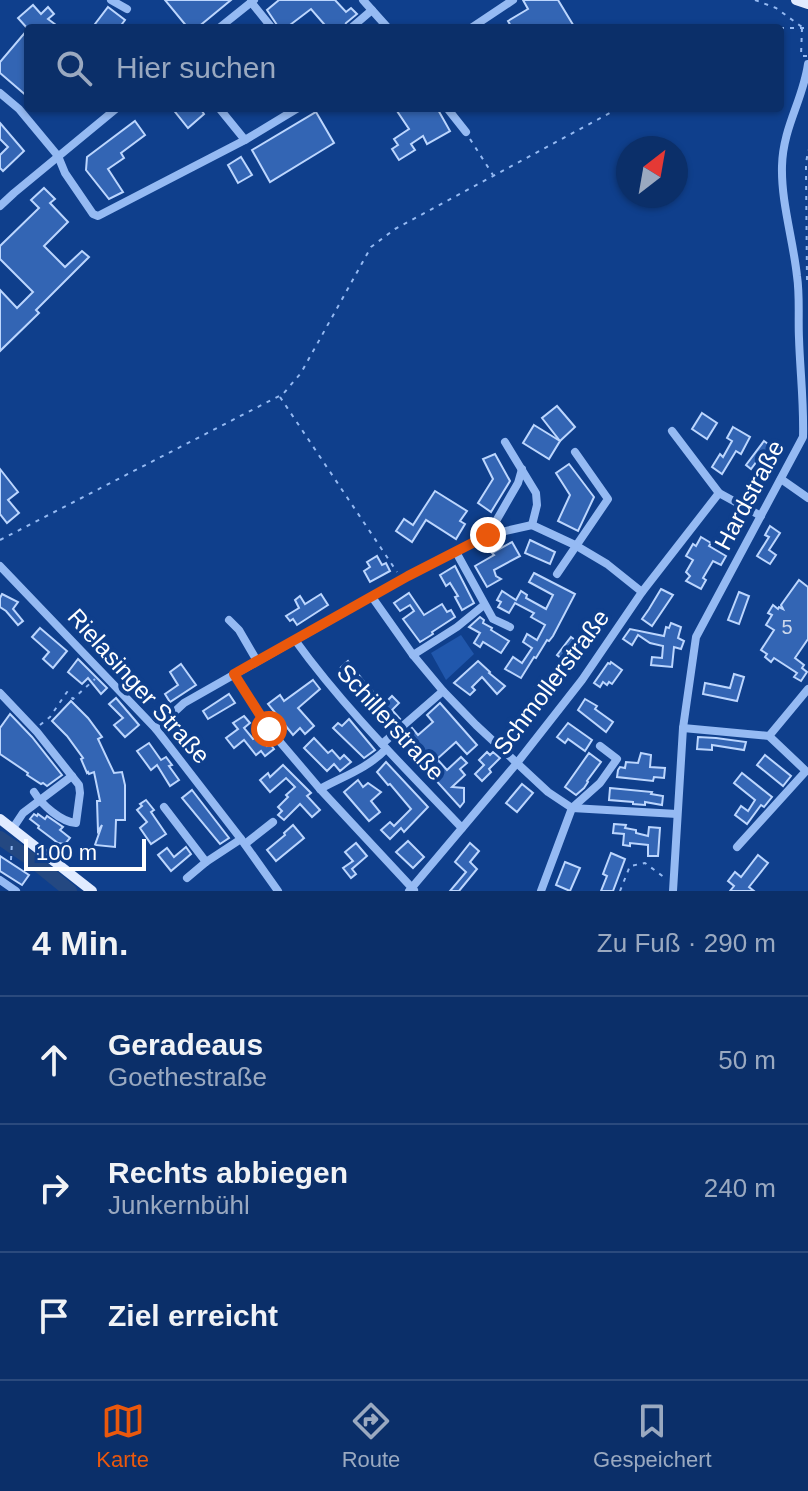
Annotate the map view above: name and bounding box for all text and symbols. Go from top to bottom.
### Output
search box [24,24,784,112]
icon: search [52,46,96,90]
text: Hier suchen [116,51,276,84]
north arrow [616,136,688,208]
street label: Hardstraße [709,436,789,554]
route end [470,517,506,553]
street label: Rielasinger Straße [62,603,216,769]
street label: Schmollerstraße [488,604,614,760]
house number: 5 [781,616,793,638]
street label: Schillerstraße [332,658,450,786]
route start [251,711,287,747]
scale bar [24,835,146,871]
text: 100 m [36,840,97,865]
text: 4 Min. [32,924,128,962]
text: Zu Fuß · 290 m [597,928,776,958]
text: Geradeaus [108,1028,263,1061]
icon: ahead [32,1038,76,1082]
text: 50 m [718,1045,776,1075]
text: Goethestraße [108,1062,267,1092]
text: Rechts abbiegen [108,1156,348,1189]
icon: right [32,1166,76,1210]
text: 240 m [704,1173,776,1203]
text: Junkernbühl [108,1190,250,1220]
icon: arrive [32,1294,76,1338]
text: Ziel erreicht [108,1299,278,1332]
tab: Karte [96,1399,149,1473]
tab: Route [342,1399,400,1473]
tab: Gespeichert [593,1399,712,1473]

